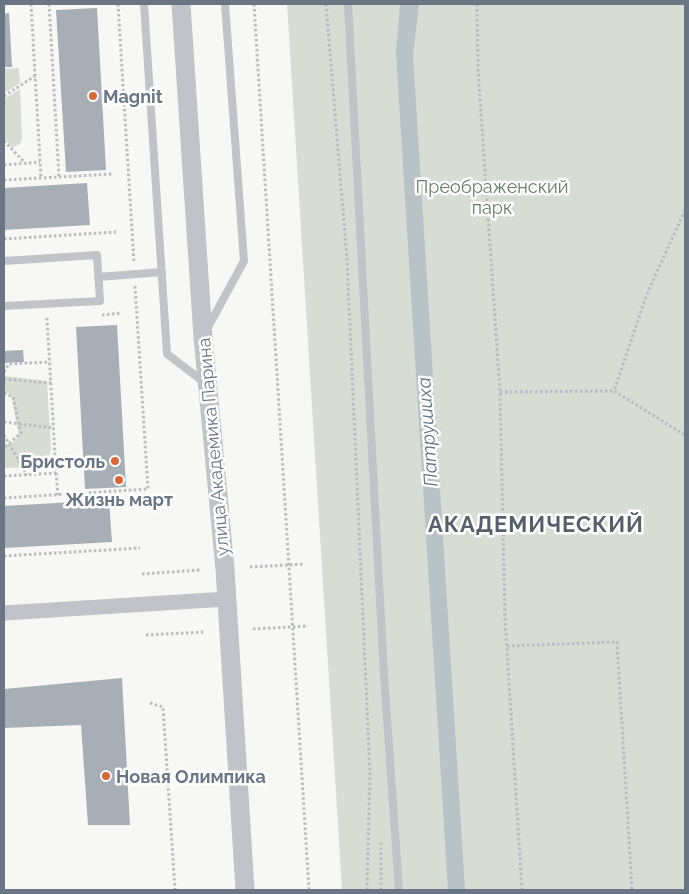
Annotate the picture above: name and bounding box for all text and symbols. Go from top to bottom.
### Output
place label: Magnit [103,86,163,107]
marker: Magnit [87,90,99,102]
park label: Преображенский парк [416,176,568,218]
street label: улица Академика Парина [193,337,233,557]
water label: Патрушиха [412,377,442,487]
place label: Бристоль [20,451,105,472]
marker: Бристоль [109,455,121,467]
marker: Жизнь март [113,474,125,486]
place label: Жизнь март [65,489,173,510]
district label: АКАДЕМИЧЕСКИЙ [428,511,644,537]
place label: Новая Олимпика [116,766,266,787]
marker: Новая Олимпика [100,770,112,782]

